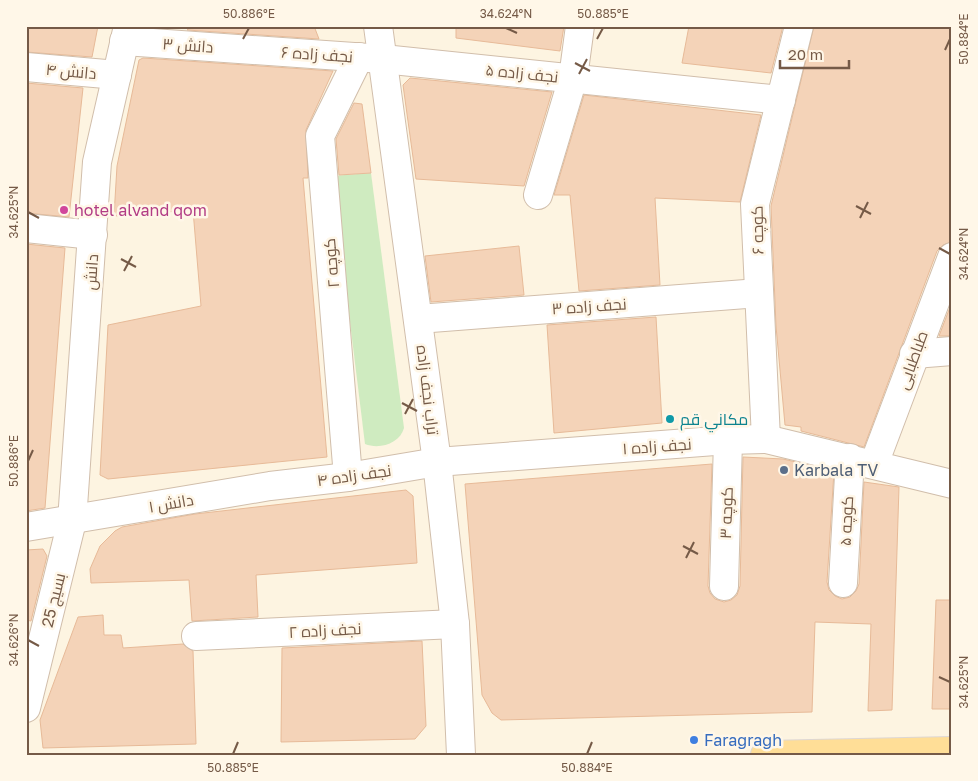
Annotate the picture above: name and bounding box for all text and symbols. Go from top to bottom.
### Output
text: 50.886°E [223,6,275,21]
text: 34.624°N [480,6,532,21]
text: 50.885°E [577,6,629,21]
text: 50.884°E [956,13,971,65]
street label: دانش ۳ [162,33,214,58]
scale bar [780,38,849,70]
street label: نجف زاده ۶ [280,42,354,66]
text: 20 m [788,45,823,63]
street label: دانش ۴ [45,59,97,84]
street label: نجف زاده ۵ [485,59,559,87]
text: 34.625°N [6,186,21,238]
place label: hotel alvand qom [74,200,207,220]
marker: hotel alvand qom [58,204,70,216]
street label: کوچه ۶ [747,205,769,255]
text: 34.624°N [956,228,971,280]
street label: کوچه ۲ [319,237,345,289]
street label: دانش [80,253,103,291]
street label: نجف زاده ۳ [551,293,627,319]
street label: طباطبایی [892,328,933,392]
street label: تراب نجف زاده [413,344,444,437]
place label: مكاني قم [680,409,748,433]
marker: مكاني قم [664,413,676,425]
street label: نجف زاده ۱ [622,434,692,458]
text: 50.886°E [6,435,21,487]
street label: نجف زاده ۴ [315,460,393,490]
place label: Karbala TV [794,460,879,480]
marker: Karbala TV [778,464,790,476]
street label: کوچه ۳ [715,487,739,540]
street label: دانش ۱ [147,489,195,518]
street label: کوچه ۵ [835,495,859,547]
street label: بسیج 25 [37,571,71,630]
text: 34.626°N [6,613,21,667]
street label: نجف زاده ۲ [288,618,362,642]
text: 34.625°N [956,656,971,708]
place label: Faragragh [704,730,782,750]
marker: Faragragh [688,734,700,746]
text: 50.885°E [207,760,259,775]
text: 50.884°E [561,760,613,775]

